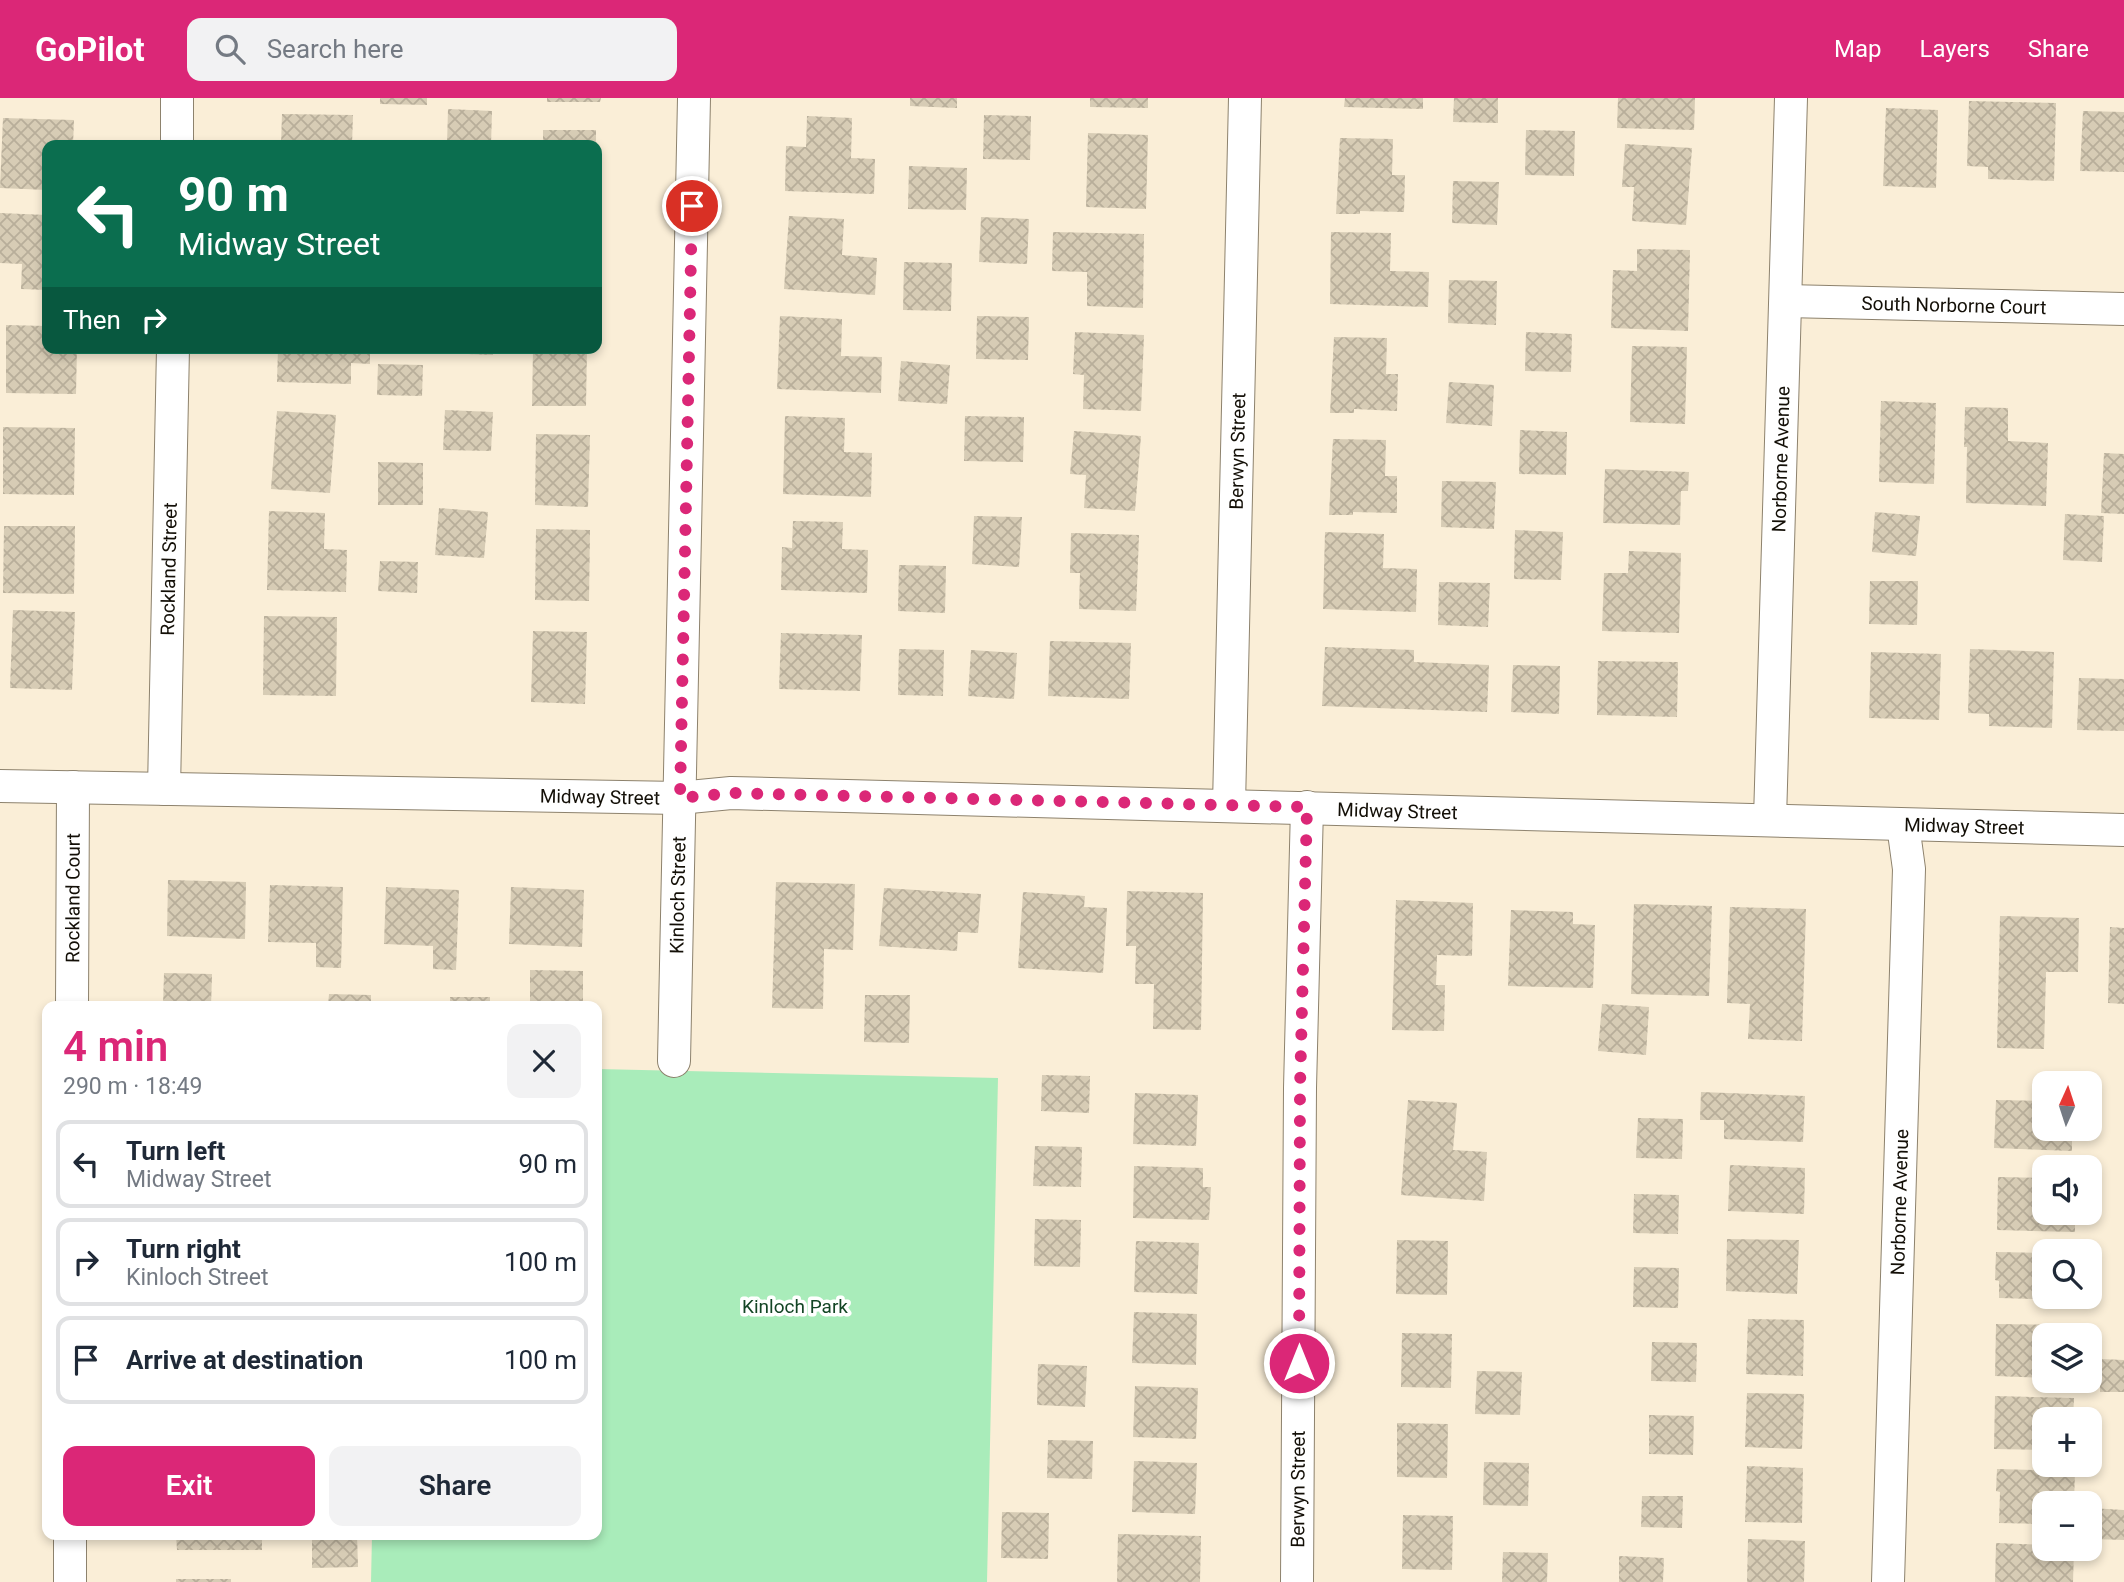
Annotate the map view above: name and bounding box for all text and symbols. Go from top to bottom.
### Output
search box [187,18,677,81]
text: GoPilot [35,30,145,69]
icon: search [211,30,249,68]
text: Search here [267,34,403,64]
text: Map [1834,35,1882,63]
text: Layers [1920,35,1990,63]
text: Share [2028,35,2089,63]
text: 90 m [178,166,289,223]
icon: left [63,168,154,259]
pin [662,176,722,236]
icon: arrive [673,187,711,225]
text: Midway Street [178,225,380,263]
street label: South Norborne Court [1861,291,2047,319]
icon: right [135,301,173,339]
text: Then [63,305,121,335]
street label: Norborne Avenue [1767,386,1794,533]
street label: Berwyn Street [1224,392,1250,510]
street label: Rockland Street [156,502,181,636]
street label: Midway Street [540,784,660,809]
street label: Midway Street [1337,798,1458,824]
street label: Midway Street [1904,813,2025,839]
street label: Rockland Court [61,833,84,963]
street label: Kinloch Street [665,836,690,954]
text: 4 min [63,1022,168,1071]
button: close [507,1024,581,1098]
north arrow [2032,1071,2102,1141]
map controls [2032,1071,2102,1561]
text: 290 m · 18:49 [63,1073,202,1100]
street label: Norborne Avenue [1886,1129,1913,1276]
text: Turn left [126,1136,225,1166]
icon: left [67,1145,105,1183]
text: 90 m [519,1149,577,1179]
button: sound [2032,1155,2102,1225]
text: Midway Street [126,1166,272,1193]
text: Turn right [126,1234,241,1264]
button: search [2032,1239,2102,1309]
icon: right [67,1243,105,1281]
text: 100 m [504,1247,577,1277]
text: Kinloch Street [126,1264,269,1291]
park label: Kinloch Park [742,1295,848,1318]
button: layers [2032,1323,2102,1393]
position arrow [1262,1326,1336,1400]
icon: arrive [67,1341,105,1379]
text: Arrive at destination [126,1345,363,1375]
text: 100 m [504,1345,577,1375]
button: + [2032,1407,2102,1477]
street label: Berwyn Street [1286,1430,1309,1548]
button: Exit [63,1446,315,1526]
button: Share [329,1446,581,1526]
button: − [2032,1491,2102,1561]

